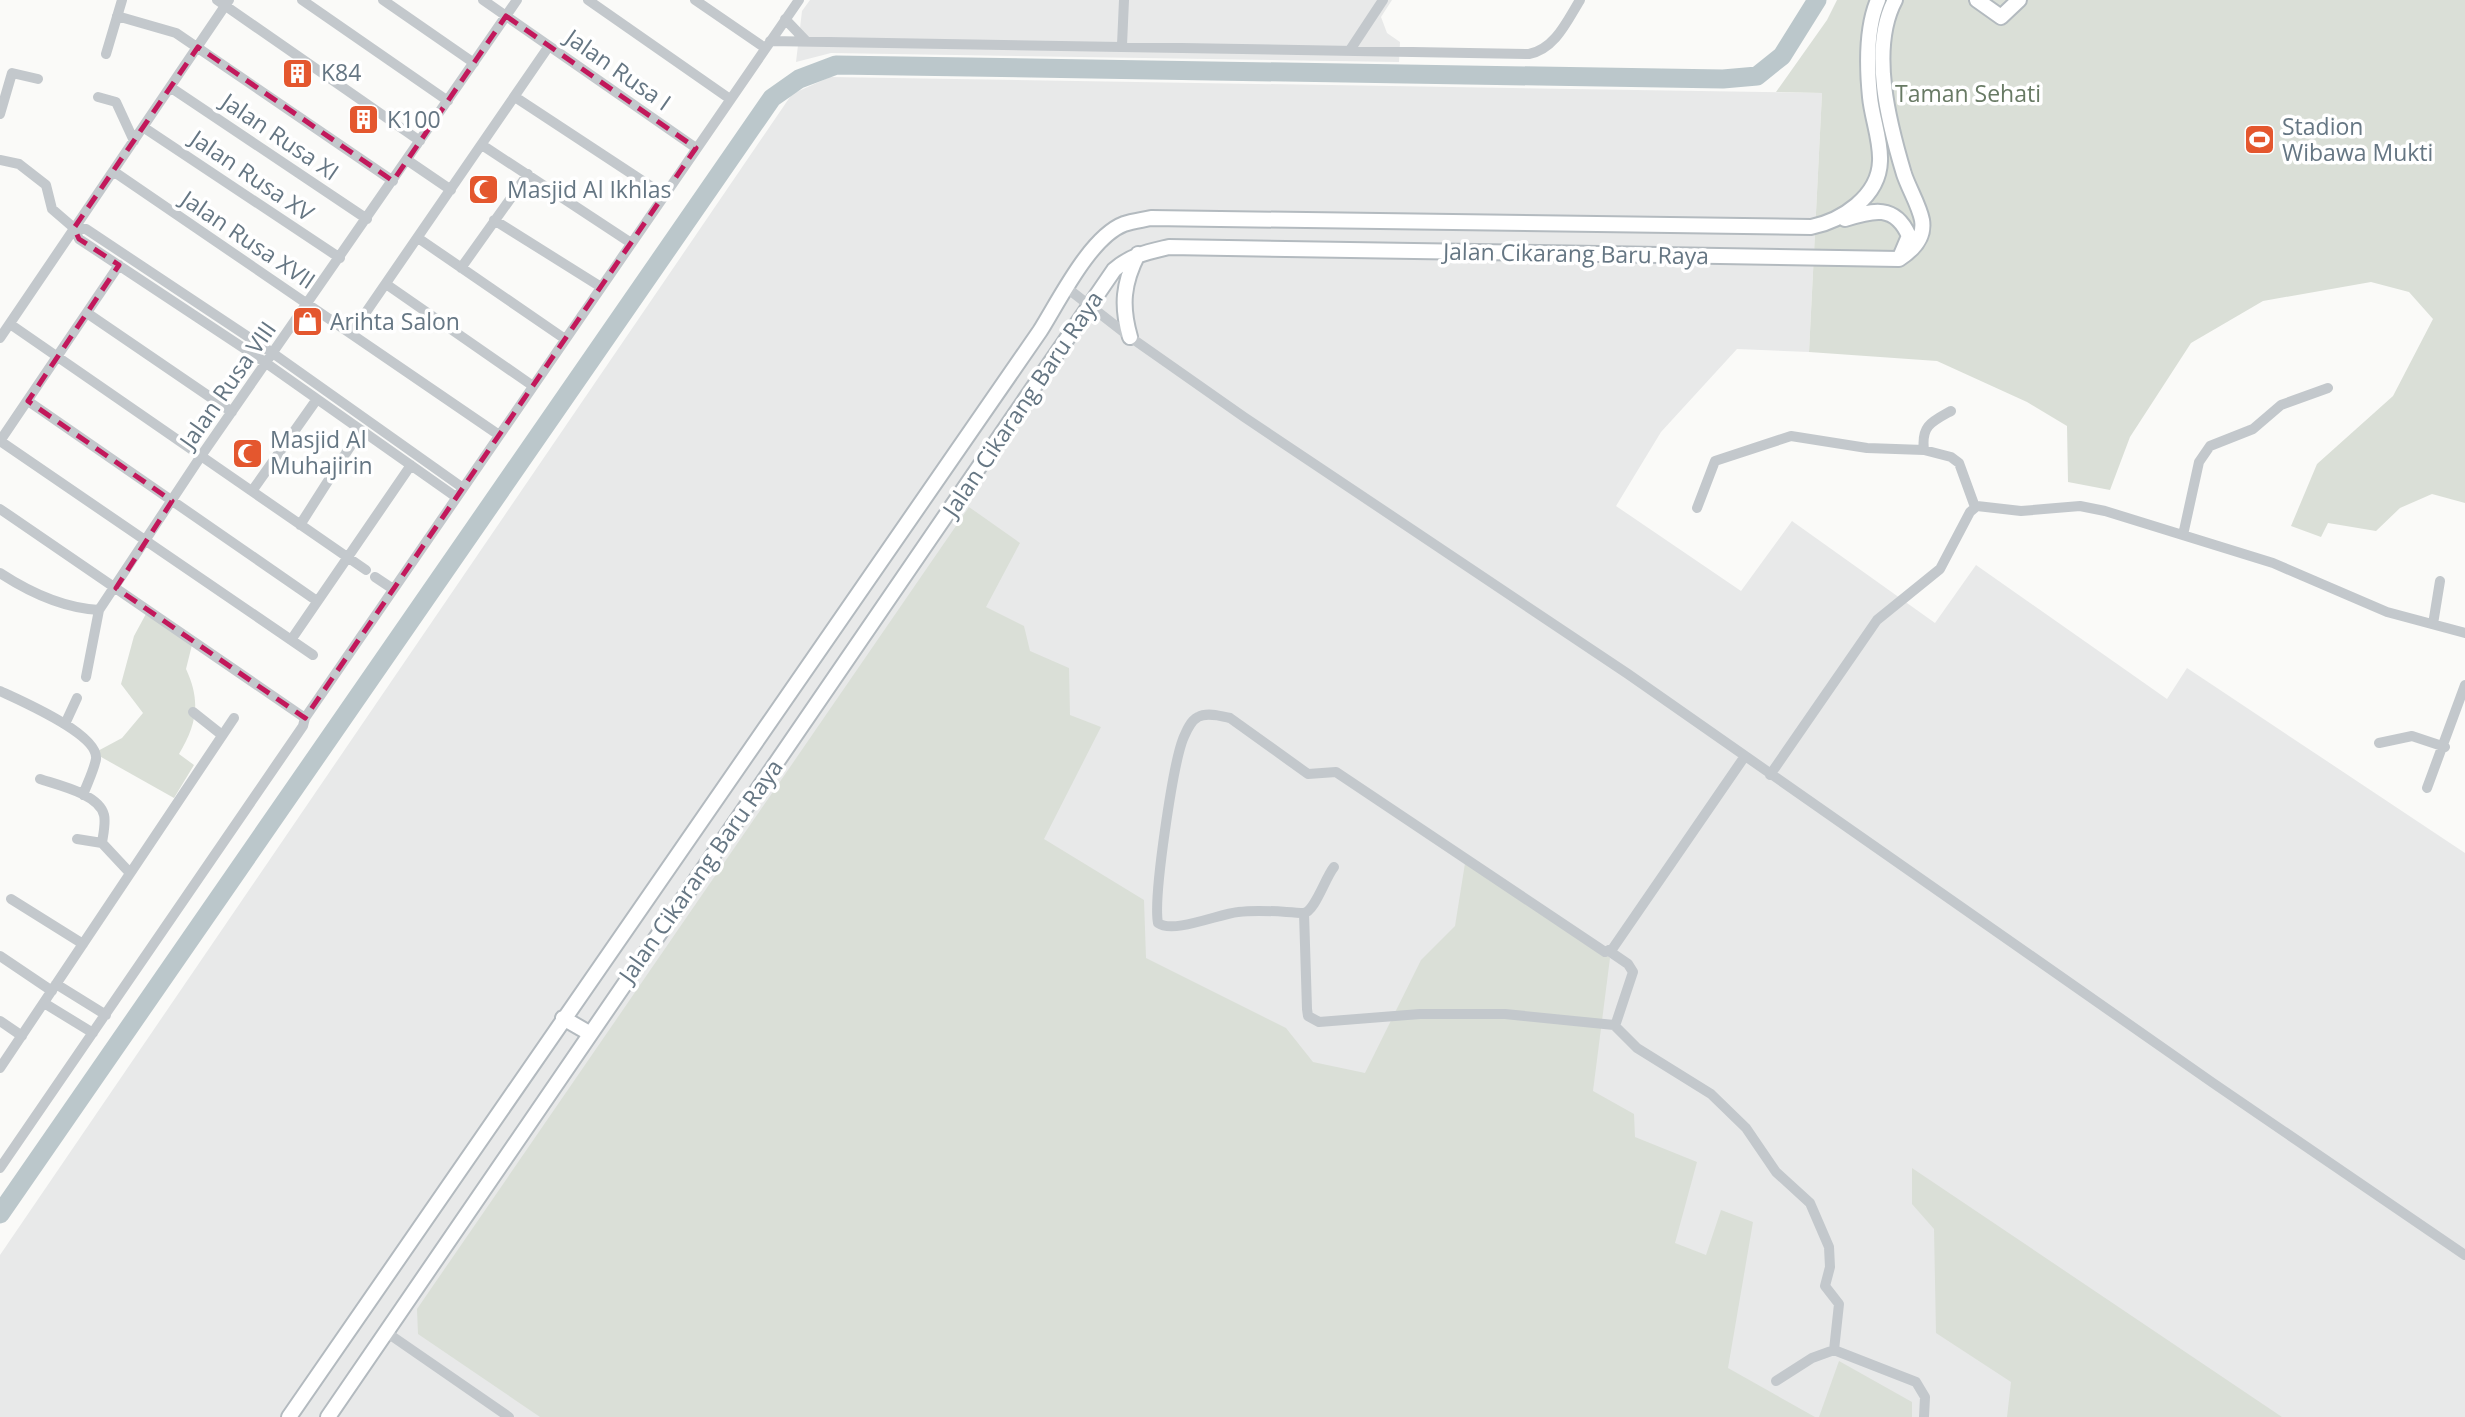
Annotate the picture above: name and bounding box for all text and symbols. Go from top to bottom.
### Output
street label: Jalan Rusa I [558,20,678,117]
building icon: K84 [281,56,315,90]
place label: K84 [321,56,361,88]
park label: Taman Sehati [1895,77,2041,109]
street label: Jalan Rusa XI [214,84,346,187]
building icon: K100 [347,103,381,137]
place label: K100 [387,103,441,135]
place label: Stadion Wibawa Mukti [2282,110,2433,168]
street label: Jalan Rusa XV [183,121,321,228]
sports icon: Stadion Wibawa Mukti [2242,123,2276,157]
mosque icon: Masjid Al Ikhlas [467,173,501,207]
place label: Masjid Al Ikhlas [507,173,672,205]
street label: Jalan Rusa XVII [173,181,322,296]
street label: Jalan Cikarang Baru Raya [1441,235,1709,271]
street label: Jalan Cikarang Baru Raya [933,284,1110,524]
shop icon: Arihta Salon [290,305,324,339]
place label: Arihta Salon [330,305,460,337]
street label: Jalan Rusa VIII [170,314,283,456]
place label: Masjid Al Muhajirin [270,423,373,481]
mosque icon: Masjid Al Muhajirin [230,436,264,470]
street label: Jalan Cikarang Baru Raya [610,752,790,990]

